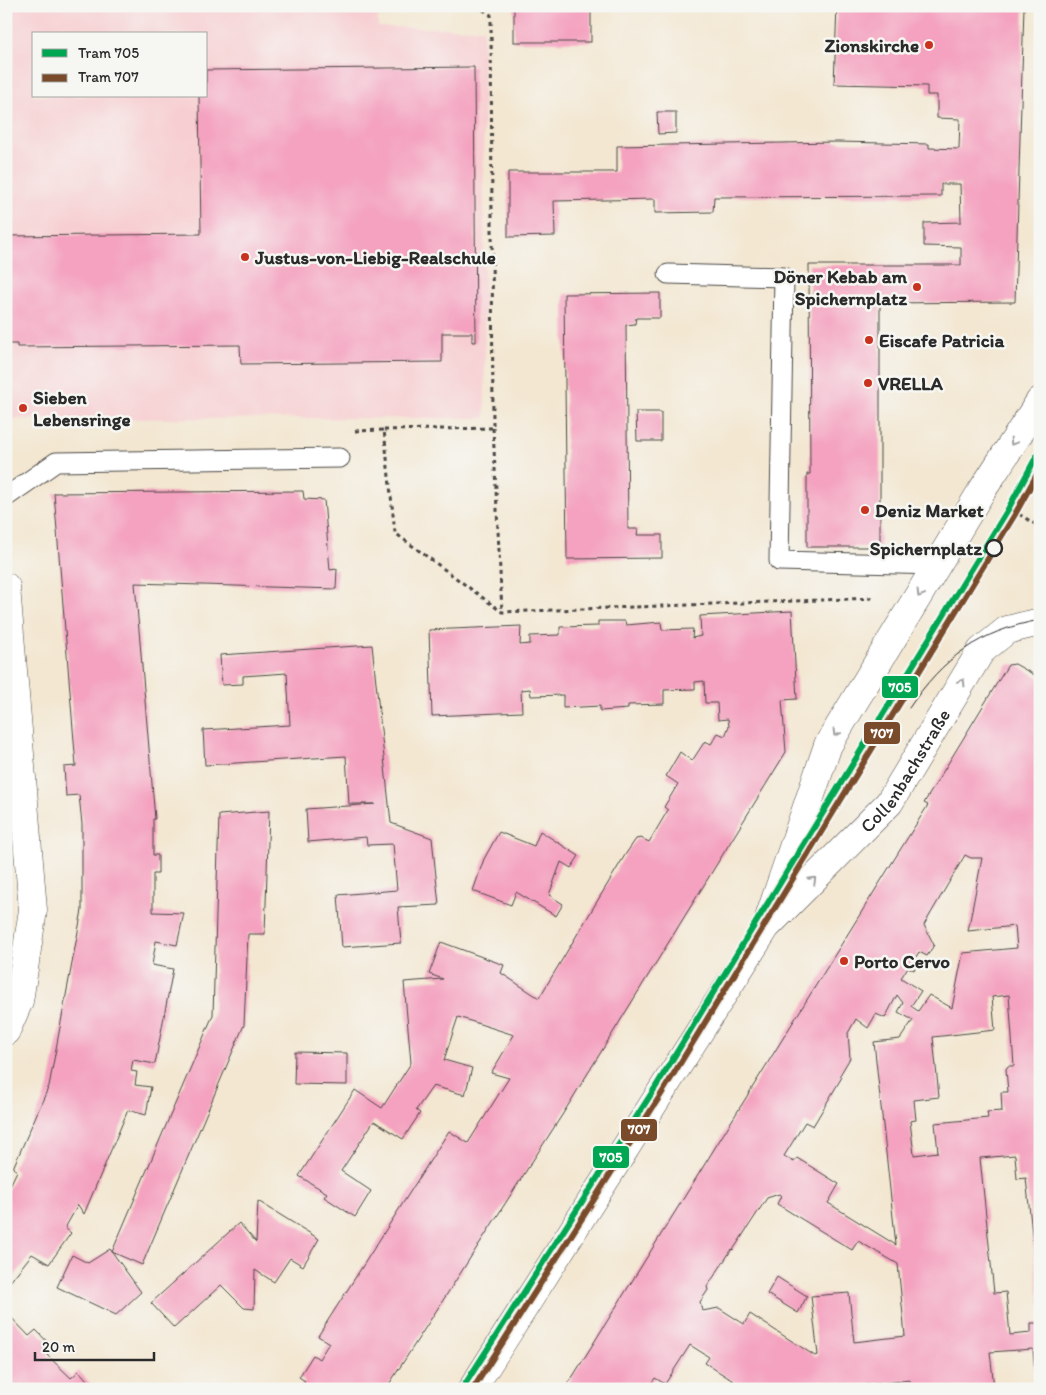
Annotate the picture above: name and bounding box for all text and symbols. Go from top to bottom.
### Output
legend [32,32,208,98]
place label: Zionskirche [824,34,919,57]
marker: Zionskirche [923,39,935,51]
text: Tram 705 [78,44,139,62]
text: Tram 707 [78,68,139,86]
place label: Justus-von-Liebig-Realschule [254,246,496,269]
marker: Justus-von-Liebig-Realschule [239,251,251,263]
place label: Döner Kebab am Spichernplatz [773,265,908,310]
marker: Döner Kebab am Spichernplatz [911,281,923,293]
place label: Eiscafe Patricia [879,329,1005,352]
marker: Eiscafe Patricia [863,334,875,346]
place label: VRELLA [878,372,944,395]
marker: VRELLA [862,377,874,389]
place label: Sieben Lebensringe [33,386,131,431]
marker: Sieben Lebensringe [17,402,29,414]
one-way arrow [1010,436,1020,445]
place label: Deniz Market [875,499,985,522]
marker: Deniz Market [859,504,871,516]
place label: Spichernplatz [870,537,982,560]
marker: Spichernplatz [985,539,1003,557]
one-way arrow [917,589,927,598]
line badge: 705 [881,675,919,699]
one-way arrow [956,678,966,687]
text: 705 [888,679,912,696]
street label: Collenbachstraße [855,705,955,837]
line badge: 707 [863,721,901,745]
text: 707 [870,725,893,742]
one-way arrow [832,728,842,737]
one-way arrow [807,877,816,886]
place label: Porto Cervo [854,950,950,973]
marker: Porto Cervo [838,955,850,967]
line badge: 707 [620,1118,658,1142]
text: 707 [627,1121,650,1138]
line badge: 705 [592,1145,630,1169]
text: 705 [599,1149,623,1166]
scale bar [35,1330,154,1362]
text: 20 m [42,1338,76,1356]

